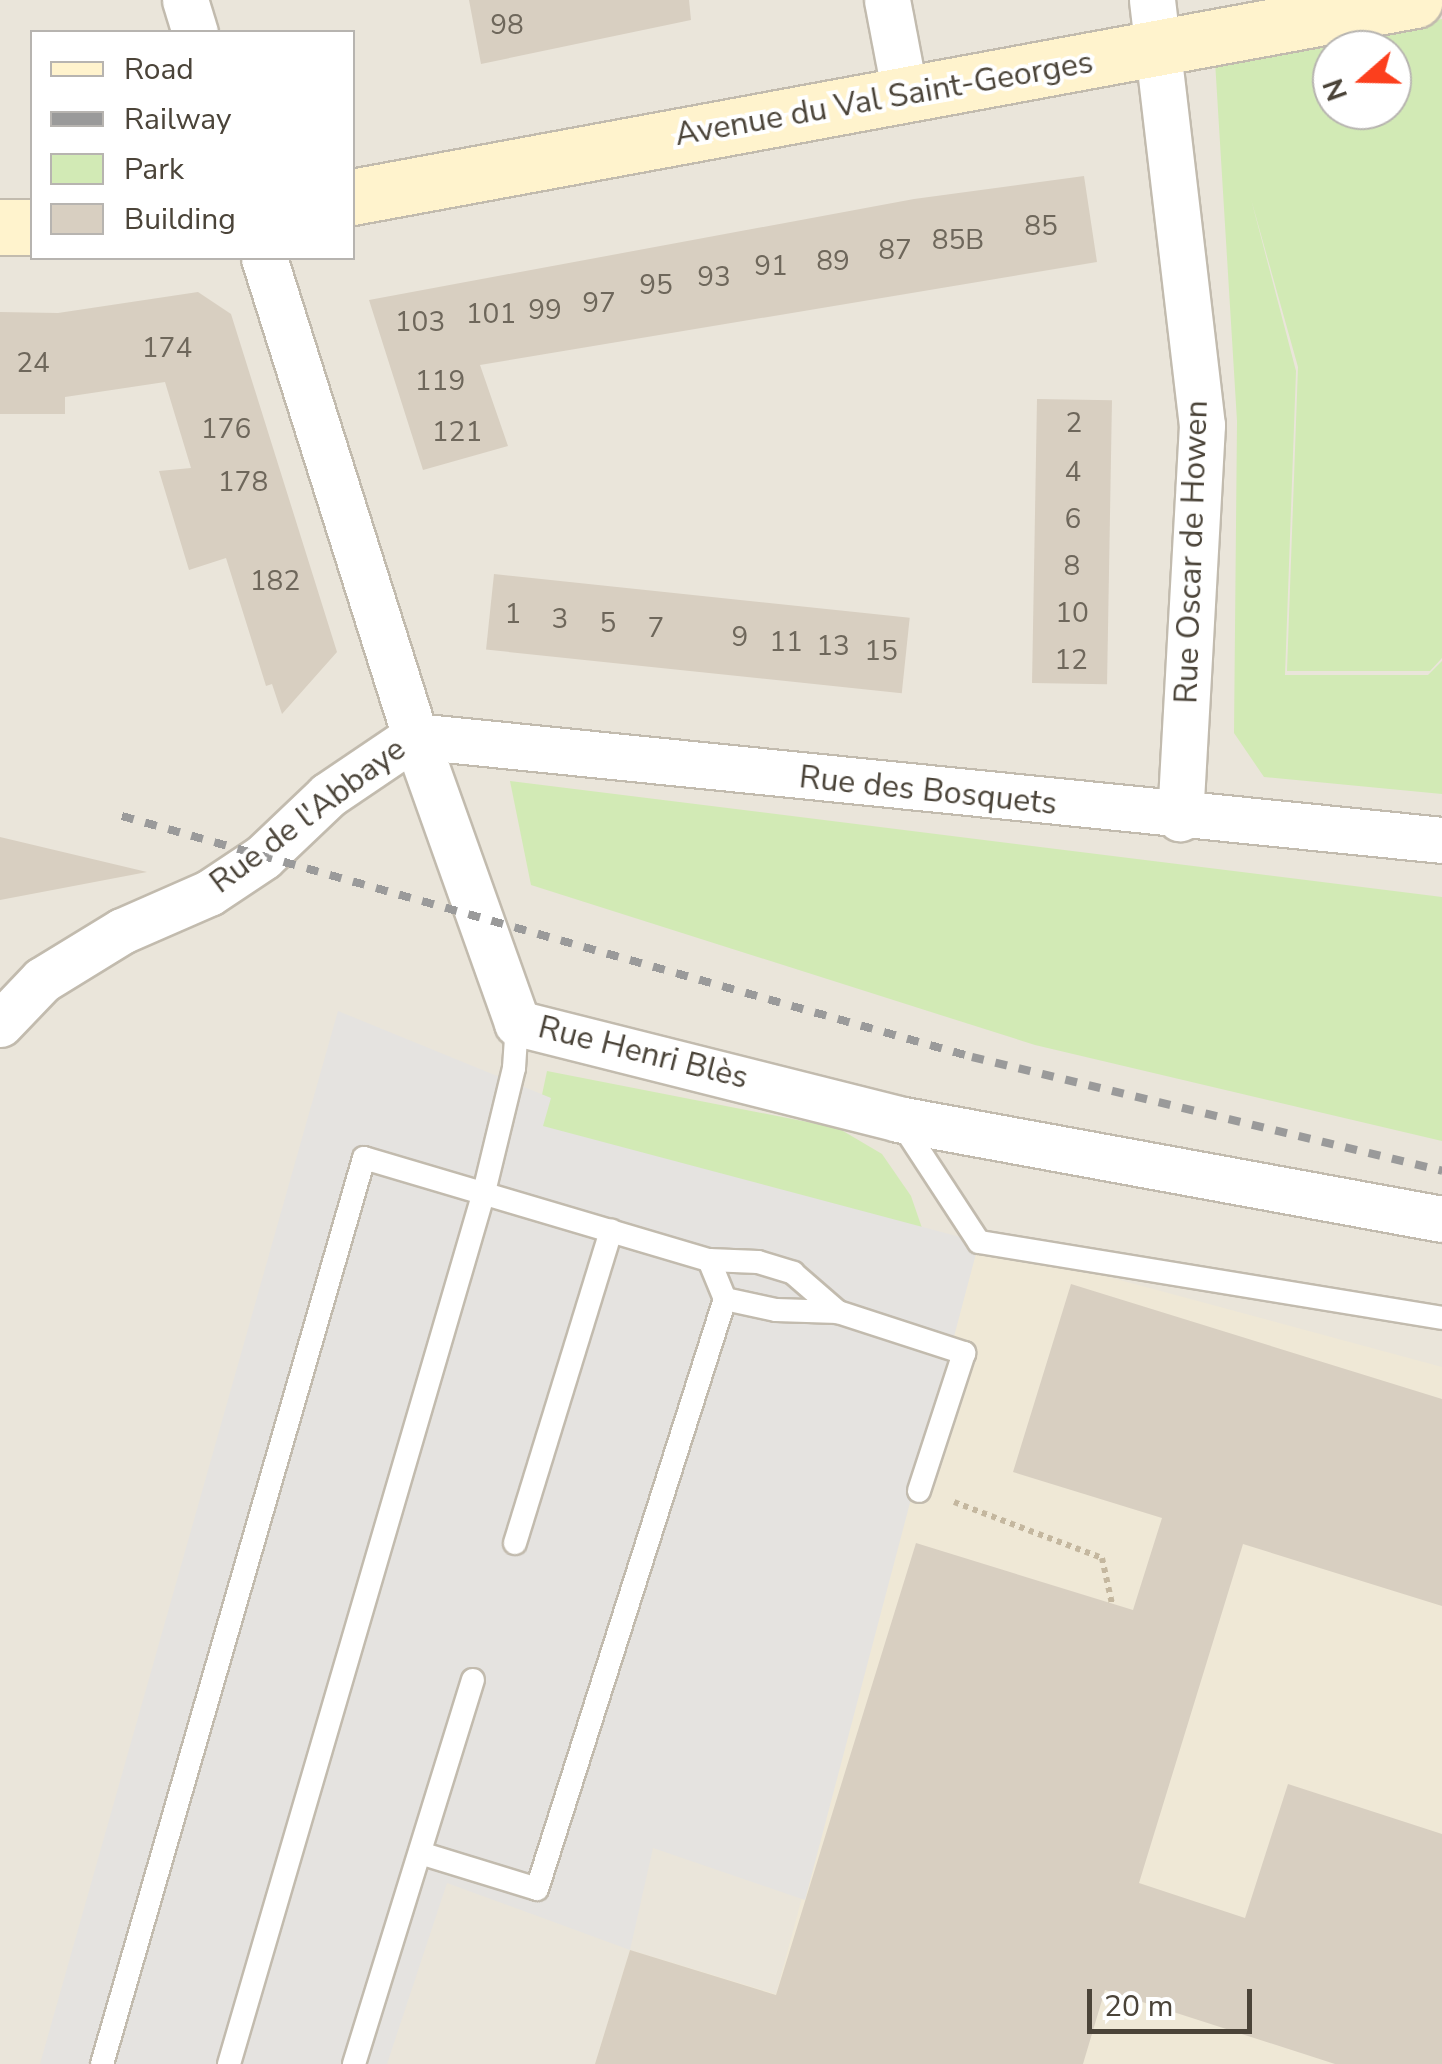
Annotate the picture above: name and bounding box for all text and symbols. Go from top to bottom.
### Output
house number: 98 [490,8,524,42]
legend [30,30,355,260]
north arrow [1312,30,1412,130]
street label: Avenue du Val Saint-Georges [672,43,1096,155]
text: Road [124,49,194,90]
text: N [1314,73,1357,106]
text: Railway [124,99,232,140]
text: Park [124,149,184,190]
text: Building [124,199,236,240]
house number: 85 [1024,209,1058,243]
house number: 85B [932,223,984,257]
house number: 87 [878,233,912,267]
house number: 89 [816,244,850,278]
house number: 91 [754,249,788,283]
house number: 93 [697,260,731,294]
house number: 95 [639,268,673,302]
house number: 97 [582,286,616,320]
house number: 99 [528,293,562,327]
house number: 101 [466,297,516,331]
house number: 103 [395,305,445,339]
house number: 174 [142,331,192,365]
house number: 24 [16,346,50,380]
house number: 119 [415,364,465,398]
street label: Rue Oscar de Howen [1168,400,1216,704]
house number: 2 [1066,406,1082,440]
house number: 176 [201,412,251,446]
house number: 121 [432,415,482,449]
house number: 4 [1065,455,1081,489]
house number: 178 [218,465,268,499]
house number: 6 [1065,502,1081,536]
house number: 8 [1064,549,1080,583]
house number: 182 [250,564,300,598]
house number: 10 [1055,596,1089,630]
house number: 1 [505,597,521,631]
house number: 3 [552,602,568,636]
house number: 5 [600,606,616,640]
house number: 7 [648,611,664,645]
house number: 9 [732,620,748,654]
house number: 11 [769,625,803,659]
house number: 13 [816,629,850,663]
house number: 15 [864,634,898,668]
house number: 12 [1054,643,1088,677]
street label: Rue de l'Abbaye [203,730,413,902]
street label: Rue des Bosquets [797,758,1059,824]
street label: Rue Henri Blès [534,1008,752,1098]
scale bar [1092,1969,1257,2031]
text: 20 m [1104,1986,1173,2027]

